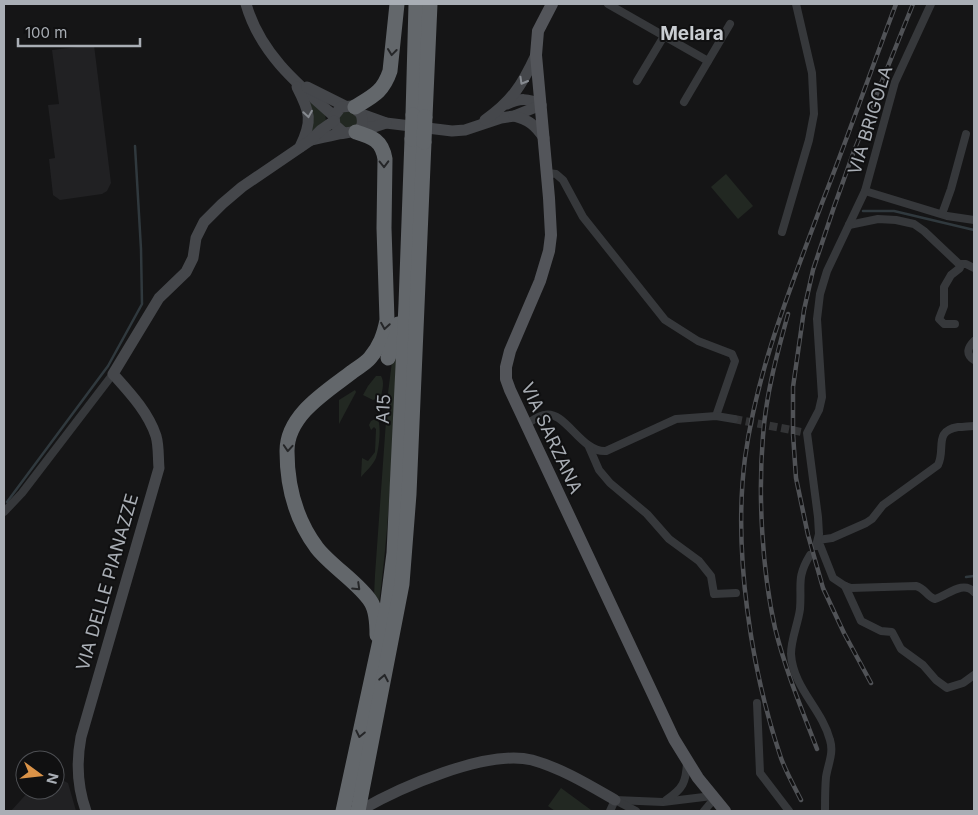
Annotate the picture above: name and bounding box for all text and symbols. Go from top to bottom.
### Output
scale bar [18,15,140,47]
district label: Melara [660,22,724,45]
text: 100 m [25,23,67,42]
one-way arrow [387,48,398,56]
street label: VIA BRIGOLA [843,63,897,177]
one-way arrow [519,75,529,84]
one-way arrow [302,110,313,118]
one-way arrow [379,160,389,168]
one-way arrow [380,323,391,331]
street label: VIA SARZANA [517,379,587,497]
street label: A15 [372,393,394,425]
one-way arrow [282,445,293,453]
street label: VIA DELLE PIANAZZE [72,491,142,673]
one-way arrow [351,581,360,590]
one-way arrow [378,673,389,682]
one-way arrow [355,730,366,739]
north arrow [15,750,65,800]
text: N [43,771,63,786]

